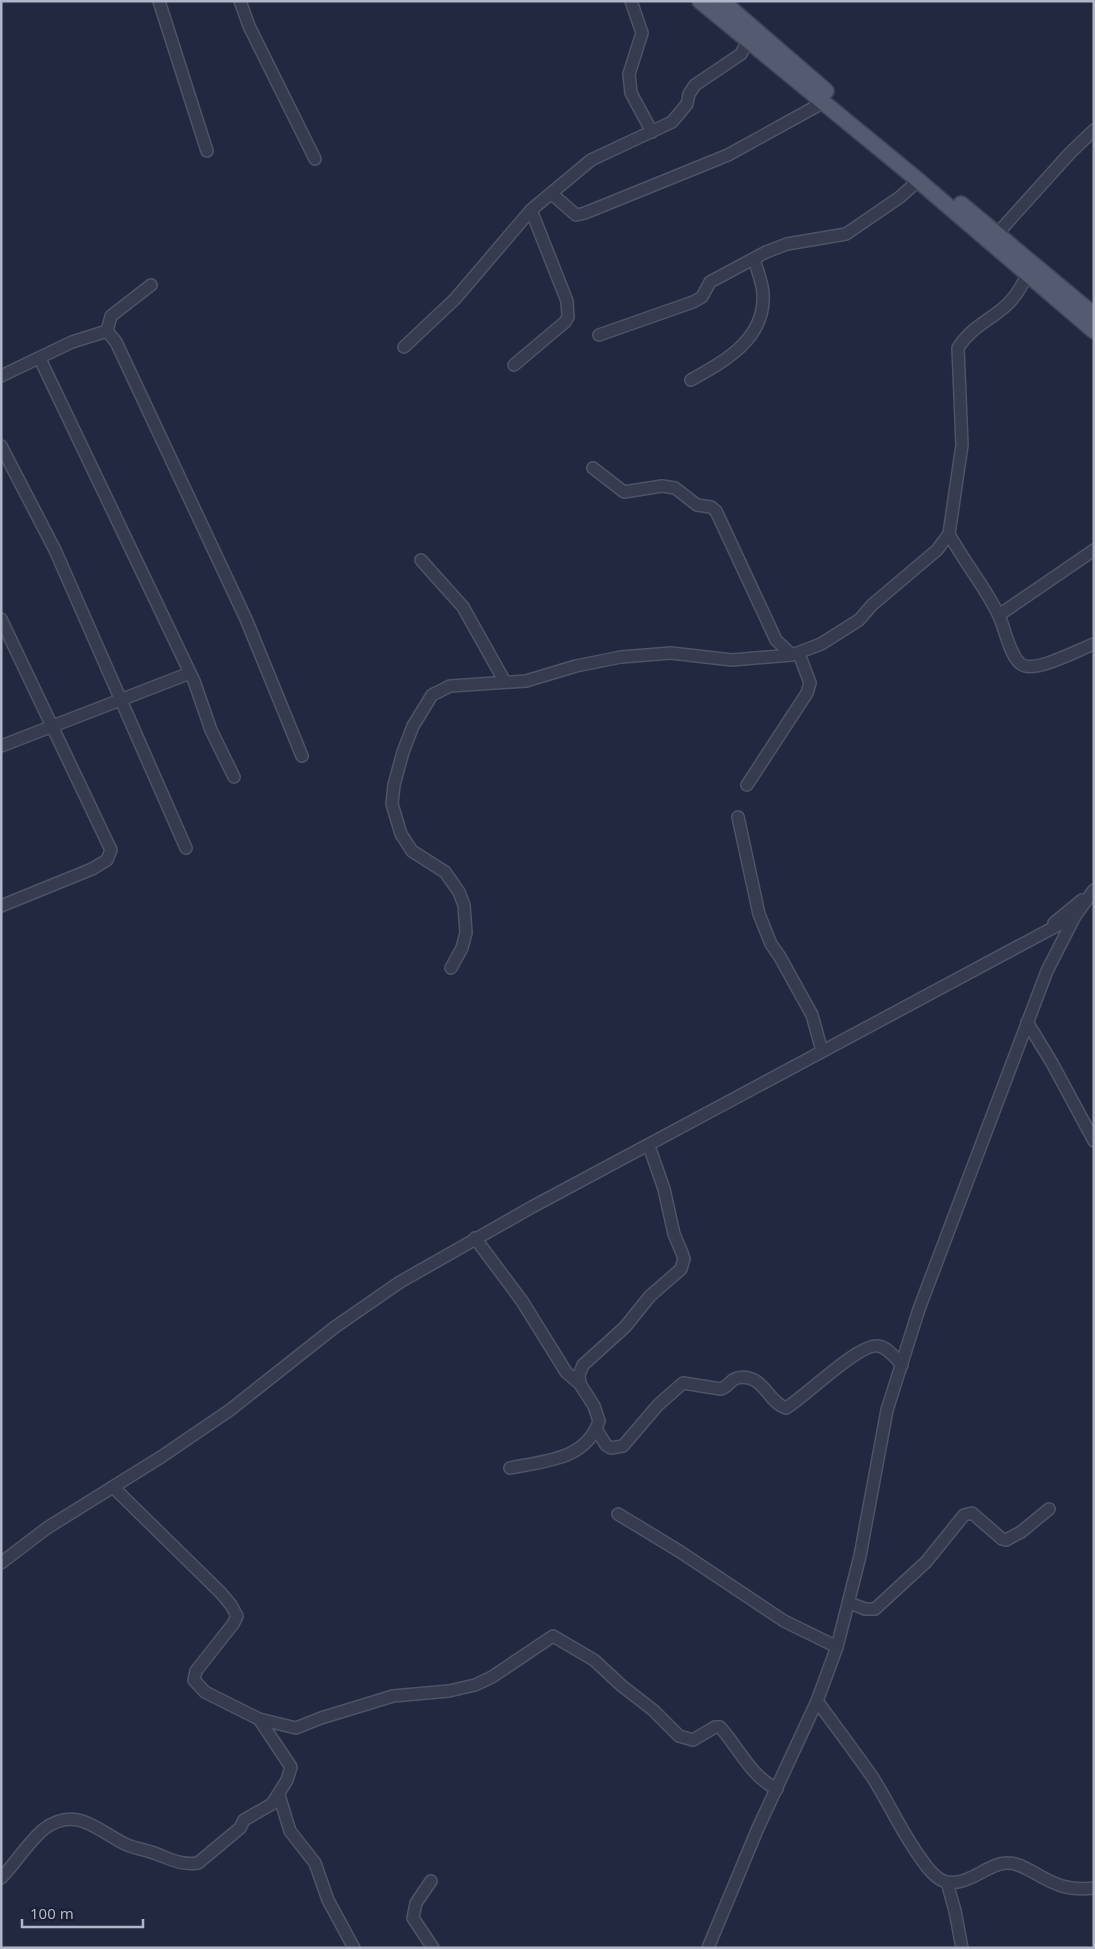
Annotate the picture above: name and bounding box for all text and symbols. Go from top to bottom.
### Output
scale bar [22,1896,144,1928]
text: 100 m [30,1903,74,1923]

